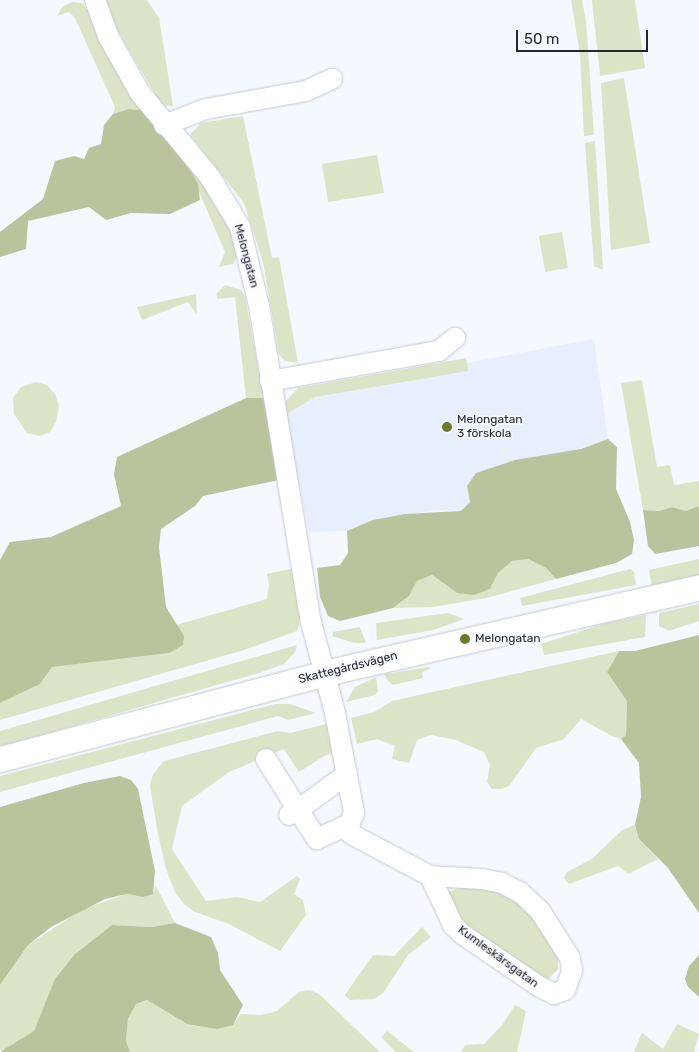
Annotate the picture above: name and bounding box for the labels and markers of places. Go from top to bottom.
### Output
place label: Melongatan 3 förskola [457,413,523,441]
marker: Melongatan 3 förskola [441,421,453,433]
place label: Melongatan [475,632,541,646]
marker: Melongatan [459,633,471,645]

